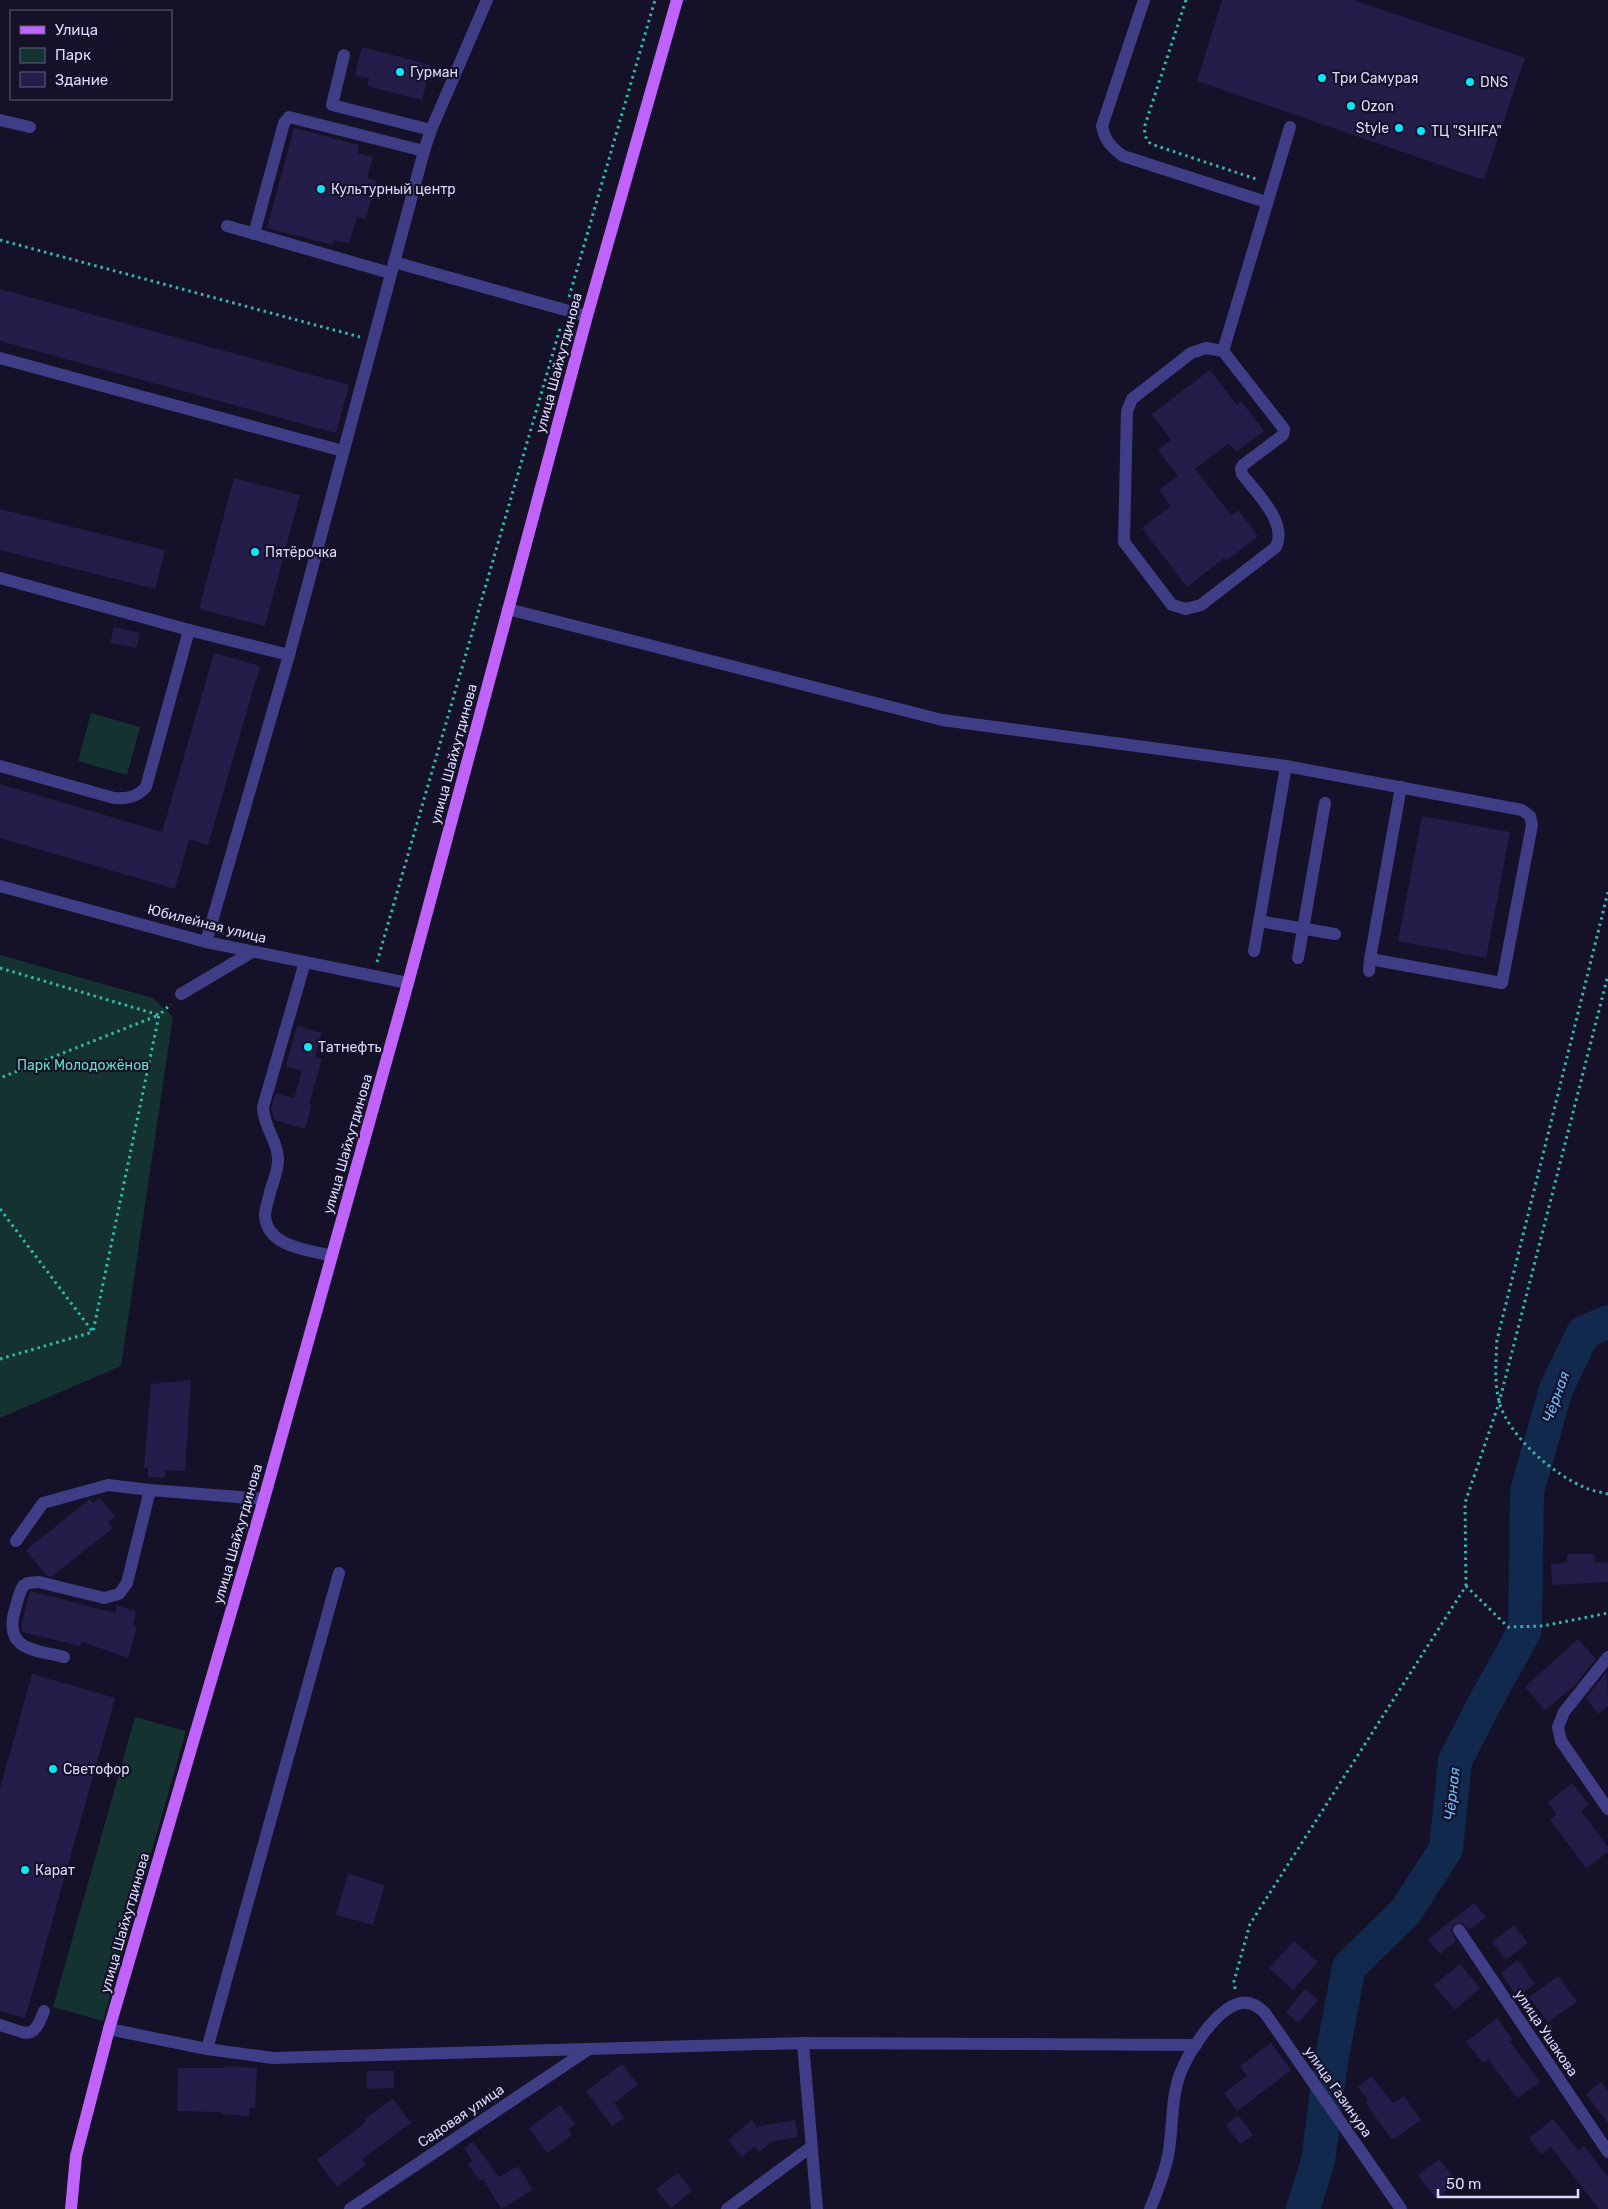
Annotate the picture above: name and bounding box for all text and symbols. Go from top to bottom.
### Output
legend [10,10,172,100]
text: Улица [55,21,98,39]
text: Парк [55,46,91,64]
place label: Гурман [410,64,458,81]
marker: Гурман [394,66,406,78]
place label: Три Самурая [1332,70,1418,87]
text: Здание [55,71,108,89]
marker: Три Самурая [1316,72,1328,84]
place label: DNS [1480,74,1508,91]
marker: DNS [1464,76,1476,88]
place label: Ozon [1361,98,1394,115]
marker: Ozon [1345,100,1357,112]
place label: Style [1356,120,1389,137]
marker: Style [1393,122,1405,134]
place label: ТЦ "SHIFA" [1431,123,1502,140]
marker: ТЦ "SHIFA" [1415,125,1427,137]
place label: Культурный центр [331,181,456,198]
marker: Культурный центр [315,183,327,195]
street label: улица Шайхутдинова [532,291,586,435]
place label: Пятёрочка [265,544,337,561]
marker: Пятёрочка [249,546,261,558]
street label: улица Шайхутдинова [427,682,481,826]
street label: Юбилейная улица [146,901,268,947]
place label: Татнефть [318,1039,382,1056]
marker: Татнефть [302,1041,314,1053]
park label: Парк Молодожёнов [17,1057,149,1074]
street label: улица Шайхутдинова [320,1072,376,1216]
water label: Чёрная [1538,1369,1574,1425]
street label: улица Шайхутдинова [210,1462,266,1606]
place label: Светофор [63,1761,130,1778]
marker: Светофор [47,1763,59,1775]
water label: Чёрная [1440,1767,1464,1821]
street label: улица Шайхутдинова [97,1851,153,1995]
place label: Карат [35,1862,75,1879]
marker: Карат [19,1864,31,1876]
street label: улица Ушакова [1511,1986,1581,2080]
street label: улица Газинура [1300,2043,1376,2141]
street label: Садовая улица [415,2081,507,2151]
scale bar [1438,2166,1578,2198]
text: 50 m [1446,2175,1481,2193]

